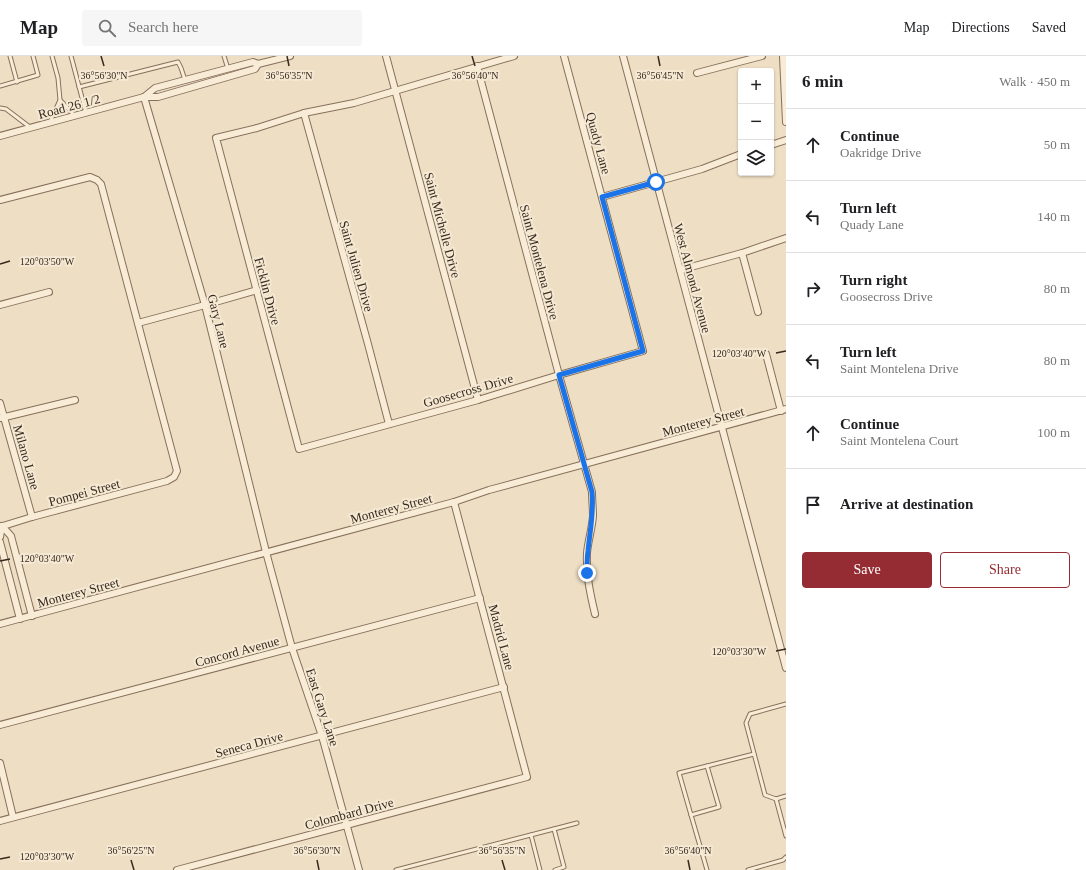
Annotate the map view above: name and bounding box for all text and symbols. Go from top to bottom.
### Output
search box [82,10,362,46]
text: Map [20,17,58,38]
icon: search [96,17,118,39]
text: Search here [128,19,198,35]
text: Map [904,20,929,35]
text: Directions [951,20,1010,35]
text: Saved [1032,20,1066,35]
map controls [738,68,774,176]
button: + [738,68,774,104]
text: 36°56'30"N [80,70,128,81]
text: 36°56'35"N [265,70,313,81]
text: 36°56'40"N [451,70,499,81]
text: 36°56'45"N [636,70,684,81]
text: 6 min [802,72,843,91]
text: Walk · 450 m [999,74,1070,89]
street label: Road 26 1/2 [36,91,102,122]
button: − [738,104,774,140]
street label: Quady Lane [583,110,614,176]
text: Continue [840,128,899,144]
icon: ahead [802,134,824,156]
text: 50 m [1044,137,1070,152]
button: layers [738,140,774,176]
text: Oakridge Drive [840,145,921,160]
street label: Saint Michelle Drive [421,171,464,280]
route start [647,173,665,191]
text: Turn left [840,200,897,216]
street label: Saint Montelena Drive [517,203,562,321]
icon: left [802,206,824,228]
text: 140 m [1037,209,1070,224]
text: Quady Lane [840,217,904,232]
street label: Saint Julien Drive [336,219,377,314]
street label: West Almond Avenue [671,222,714,335]
text: 120°03'50"W [20,256,75,267]
street label: Ficklin Drive [251,256,284,327]
text: Turn right [840,272,907,288]
icon: right [802,278,824,300]
text: 80 m [1044,281,1070,296]
text: Goosecross Drive [840,289,933,304]
street label: Gary Lane [205,293,233,350]
text: Turn left [840,344,897,360]
text: 120°03'40"W [712,348,767,359]
icon: left [802,350,824,372]
text: 80 m [1044,353,1070,368]
text: Saint Montelena Drive [840,361,958,376]
street label: Goosecross Drive [421,370,515,410]
street label: Monterey Street [661,403,746,440]
text: Continue [840,416,899,432]
icon: ahead [802,422,824,444]
street label: Milano Lane [10,423,43,492]
text: 100 m [1037,425,1070,440]
text: Saint Montelena Court [840,433,958,448]
street label: Pompei Street [47,476,122,509]
street label: Monterey Street [349,490,434,527]
icon: arrive [802,494,824,516]
text: Arrive at destination [840,496,973,512]
button: Save [802,552,932,588]
button: Share [940,552,1070,588]
text: 120°03'40"W [20,553,75,564]
route end [578,564,596,582]
street label: Monterey Street [36,574,121,611]
street label: Madrid Lane [486,603,518,672]
street label: Concord Avenue [193,633,281,670]
text: 120°03'30"W [712,646,767,657]
street label: East Gary Lane [303,666,342,748]
street label: Seneca Drive [214,728,285,761]
street label: Colombard Drive [303,794,395,833]
text: 36°56'25"N [107,845,155,856]
text: 36°56'30"N [293,845,341,856]
text: 36°56'35"N [478,845,526,856]
text: 36°56'40"N [664,845,712,856]
text: 120°03'30"W [20,851,75,862]

